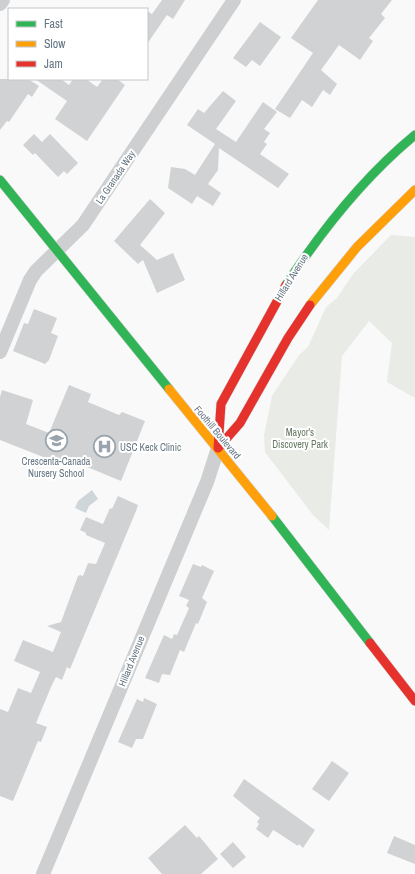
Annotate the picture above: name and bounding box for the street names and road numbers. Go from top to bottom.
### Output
street label: La Granada Way [93,147,139,206]
street label: Hillard Avenue [272,251,311,303]
street label: Foothill Boulevard [192,403,244,462]
street label: Hillard Avenue [115,634,148,688]

